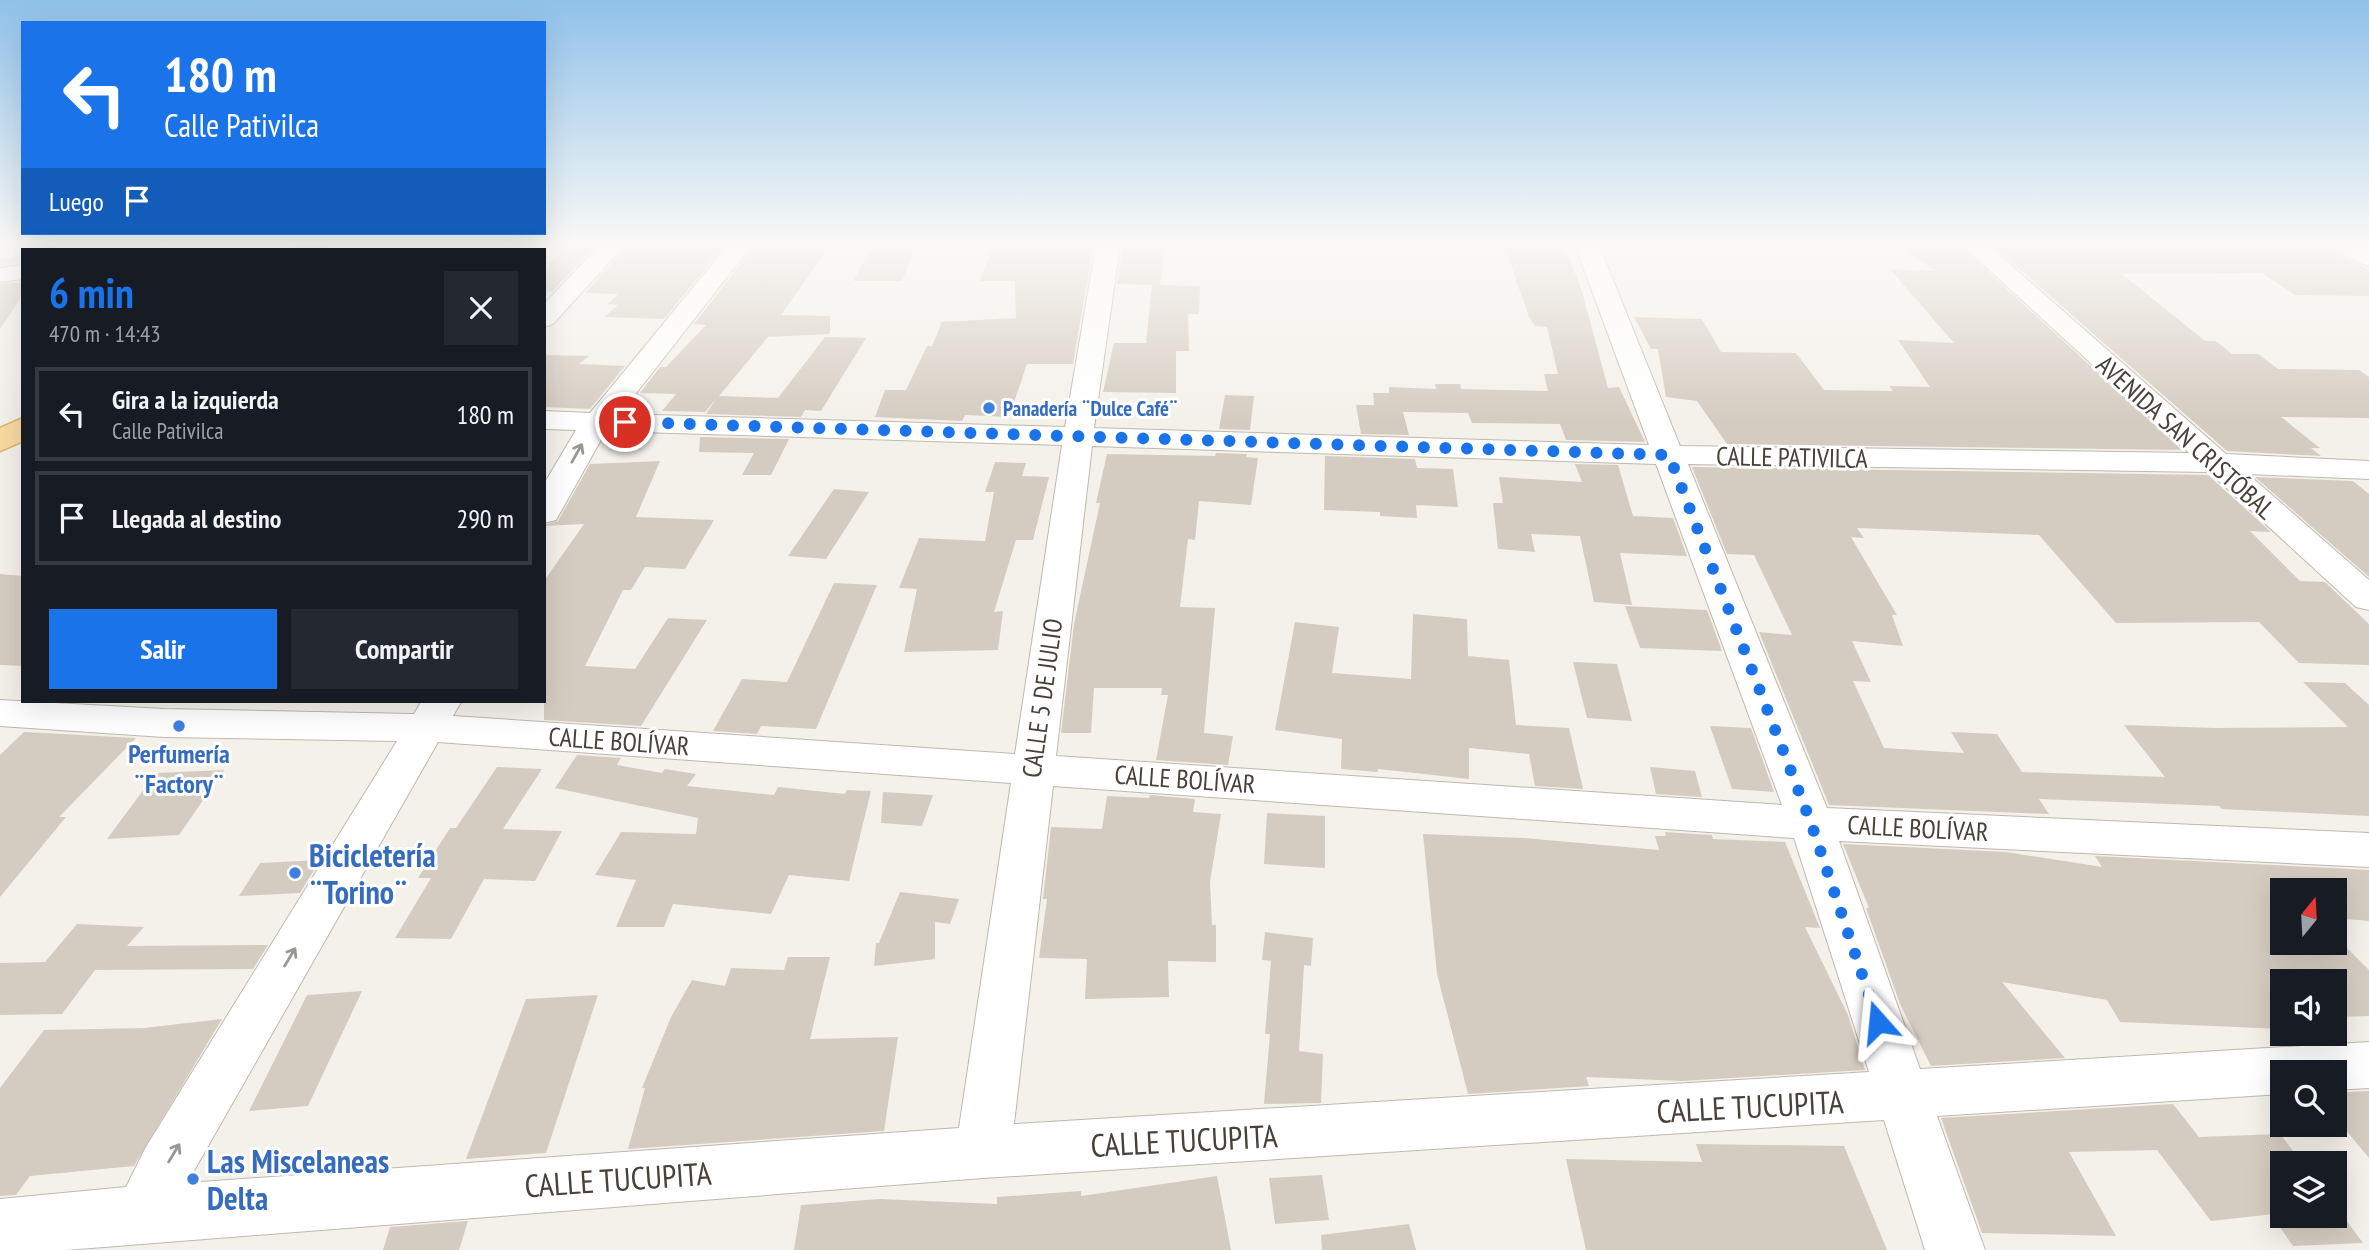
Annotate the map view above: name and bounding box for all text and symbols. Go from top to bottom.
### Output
text: 180 m [164,42,277,106]
icon: left [49,49,140,140]
text: Calle Pativilca [164,104,319,146]
icon: arrive [118,182,156,220]
text: Luego [49,185,104,218]
text: 6 min [49,265,134,320]
button: close [444,271,518,345]
text: 470 m · 14:43 [49,319,161,348]
street label: AVENIDA SAN CRISTÓBAL [2090,348,2282,526]
text: Gira a la izquierda [112,383,279,416]
pin [595,392,655,452]
icon: left [53,395,91,433]
place label: Panadería ¨Dulce Café¨ [1003,395,1178,422]
text: 180 m [456,398,514,431]
marker: Panadería ¨Dulce Café¨ [981,400,997,416]
icon: arrive [606,403,644,441]
text: Calle Pativilca [112,416,223,445]
street label: CALLE PATIVILCA [1716,439,1869,475]
one-way arrow [571,443,584,464]
icon: arrive [53,499,91,537]
text: Llegada al destino [112,502,281,535]
text: 290 m [456,502,514,535]
button: Salir [49,609,277,689]
button: Compartir [291,609,518,689]
street label: CALLE 5 DE JULIO [1015,616,1069,780]
marker: Perfumería ¨Factory¨ [171,718,187,734]
street label: CALLE BOLÍVAR [548,720,690,762]
place label: Perfumería ¨Factory¨ [128,737,230,800]
street label: CALLE BOLÍVAR [1114,758,1256,800]
street label: CALLE BOLÍVAR [1847,808,1989,848]
place label: Bicicletería ¨Torino¨ [309,834,436,913]
marker: Bicicletería ¨Torino¨ [287,865,303,881]
north arrow [2270,878,2347,956]
map controls [2270,878,2347,1228]
one-way arrow [283,948,297,968]
button: sound [2270,969,2347,1046]
position arrow [1841,985,1915,1059]
button: search [2270,1060,2347,1137]
street label: CALLE TUCUPITA [1655,1080,1845,1132]
street label: CALLE TUCUPITA [1089,1114,1279,1166]
place label: Las Miscelaneas Delta [207,1140,389,1219]
one-way arrow [167,1144,181,1164]
button: layers [2270,1151,2347,1228]
street label: CALLE TUCUPITA [523,1152,713,1206]
marker: Las Miscelaneas Delta [185,1171,201,1187]

